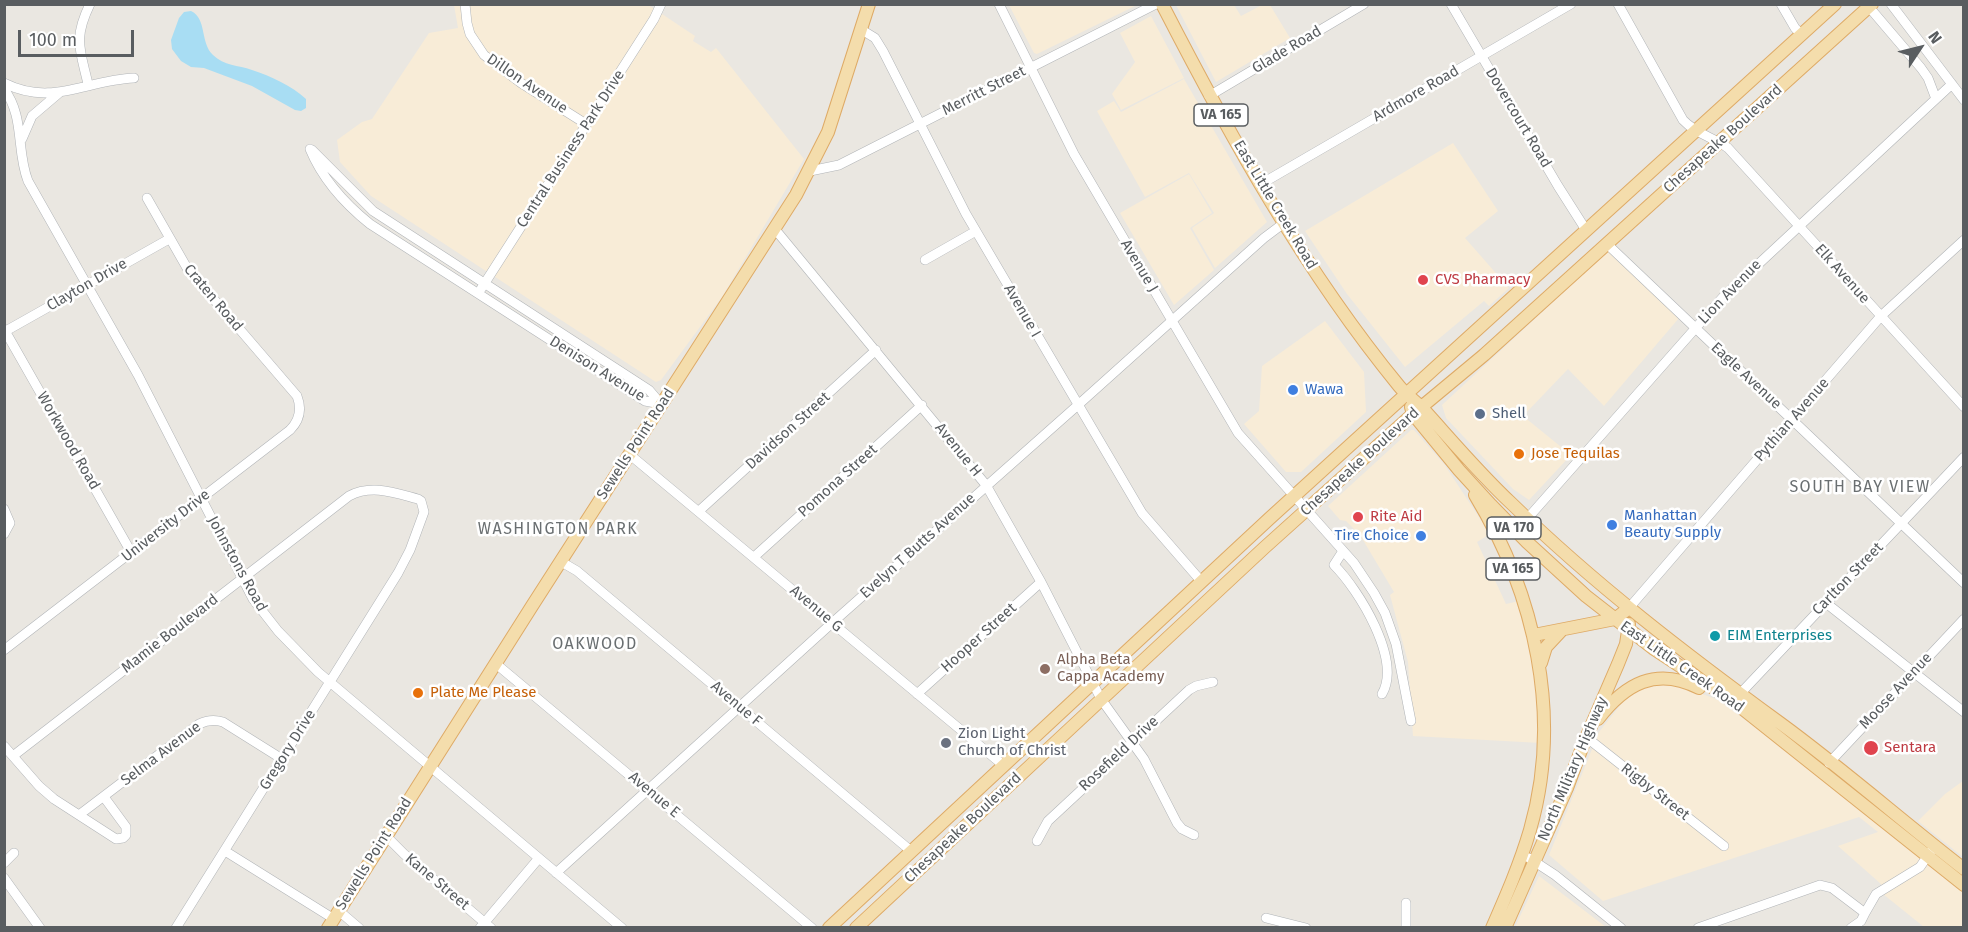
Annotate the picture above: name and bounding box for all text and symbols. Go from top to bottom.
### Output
scale bar [21,18,136,56]
north arrow [1890,18,1950,78]
street label: Glade Road [1249,22,1325,78]
text: N [1924,28,1946,47]
text: 100 m [29,29,77,51]
street label: Dillon Avenue [483,50,571,118]
street label: Merritt Street [939,62,1029,120]
street label: Ardmore Road [1370,62,1462,126]
street label: Dovercourt Road [1481,65,1555,171]
street label: Central Business Park Drive [513,67,629,231]
street label: Chesapeake Boulevard [1660,81,1786,197]
road number: VA 165 [1194,104,1248,126]
street label: East Little Creek Road [1229,137,1321,273]
street label: Avenue J [1116,236,1162,296]
street label: Elk Avenue [1811,241,1873,307]
street label: Clayton Drive [44,255,130,315]
street label: Lion Avenue [1695,256,1765,328]
street label: Craten Road [180,261,246,335]
place label: CVS Pharmacy [1435,271,1530,289]
marker: CVS Pharmacy [1416,273,1430,287]
street label: Avenue I [1000,281,1044,341]
street label: Denison Avenue [546,332,648,406]
street label: Eagle Avenue [1707,339,1785,413]
street label: Pythian Avenue [1751,374,1833,466]
place label: Wawa [1305,381,1344,399]
marker: Wawa [1286,383,1300,397]
street label: Sewells Point Road [593,385,679,503]
street label: Davidson Street [742,388,834,474]
street label: Workwood Road [33,389,103,493]
street label: Chesapeake Boulevard [1297,404,1423,520]
place label: Shell [1492,405,1526,423]
marker: Shell [1473,407,1487,421]
street label: Avenue H [931,419,985,481]
street label: Pomona Street [795,441,881,521]
place label: Jose Tequilas [1531,445,1620,463]
marker: Jose Tequilas [1512,447,1526,461]
district label: SOUTH BAY VIEW [1789,478,1931,498]
street label: University Drive [118,486,214,566]
street label: Evelyn T Butts Avenue [857,490,979,602]
place label: Manhattan Beauty Supply [1624,507,1721,542]
place label: Rite Aid [1370,508,1422,526]
marker: Rite Aid [1351,510,1365,524]
street label: Johnstons Road [203,513,271,615]
road number: VA 170 [1487,517,1541,539]
marker: Manhattan Beauty Supply [1605,518,1619,532]
district label: WASHINGTON PARK [478,520,638,540]
place label: Tire Choice [1334,527,1409,545]
marker: Tire Choice [1414,529,1428,543]
street label: Carlton Street [1809,539,1887,619]
road number: VA 165 [1486,558,1540,580]
street label: Avenue G [786,582,846,636]
street label: Mamie Boulevard [118,591,222,677]
street label: Hooper Street [938,599,1020,677]
street label: East Little Creek Road [1617,617,1747,717]
place label: EIM Enterprises [1727,627,1832,645]
marker: EIM Enterprises [1708,629,1722,643]
district label: OAKWOOD [552,635,638,655]
street label: Moose Avenue [1856,649,1936,733]
place label: Alpha Beta Cappa Academy [1057,651,1164,686]
marker: Alpha Beta Cappa Academy [1038,662,1052,676]
street label: Avenue F [707,677,765,731]
place label: Plate Me Please [430,684,536,702]
marker: Plate Me Please [411,686,425,700]
street label: North Military Highway [1534,694,1612,844]
street label: Gregory Drive [256,706,320,794]
street label: Rosefield Drive [1076,713,1162,795]
street label: Selma Avenue [117,718,205,790]
place label: Zion Light Church of Christ [958,725,1066,760]
marker: Zion Light Church of Christ [939,736,953,750]
marker: Sentara [1862,739,1880,757]
place label: Sentara [1884,739,1936,757]
street label: Rigby Street [1617,760,1693,824]
street label: Avenue E [625,768,683,822]
street label: Chesapeake Boulevard [901,769,1025,887]
street label: Sewells Point Road [332,794,416,914]
street label: Kane Street [401,850,473,914]

